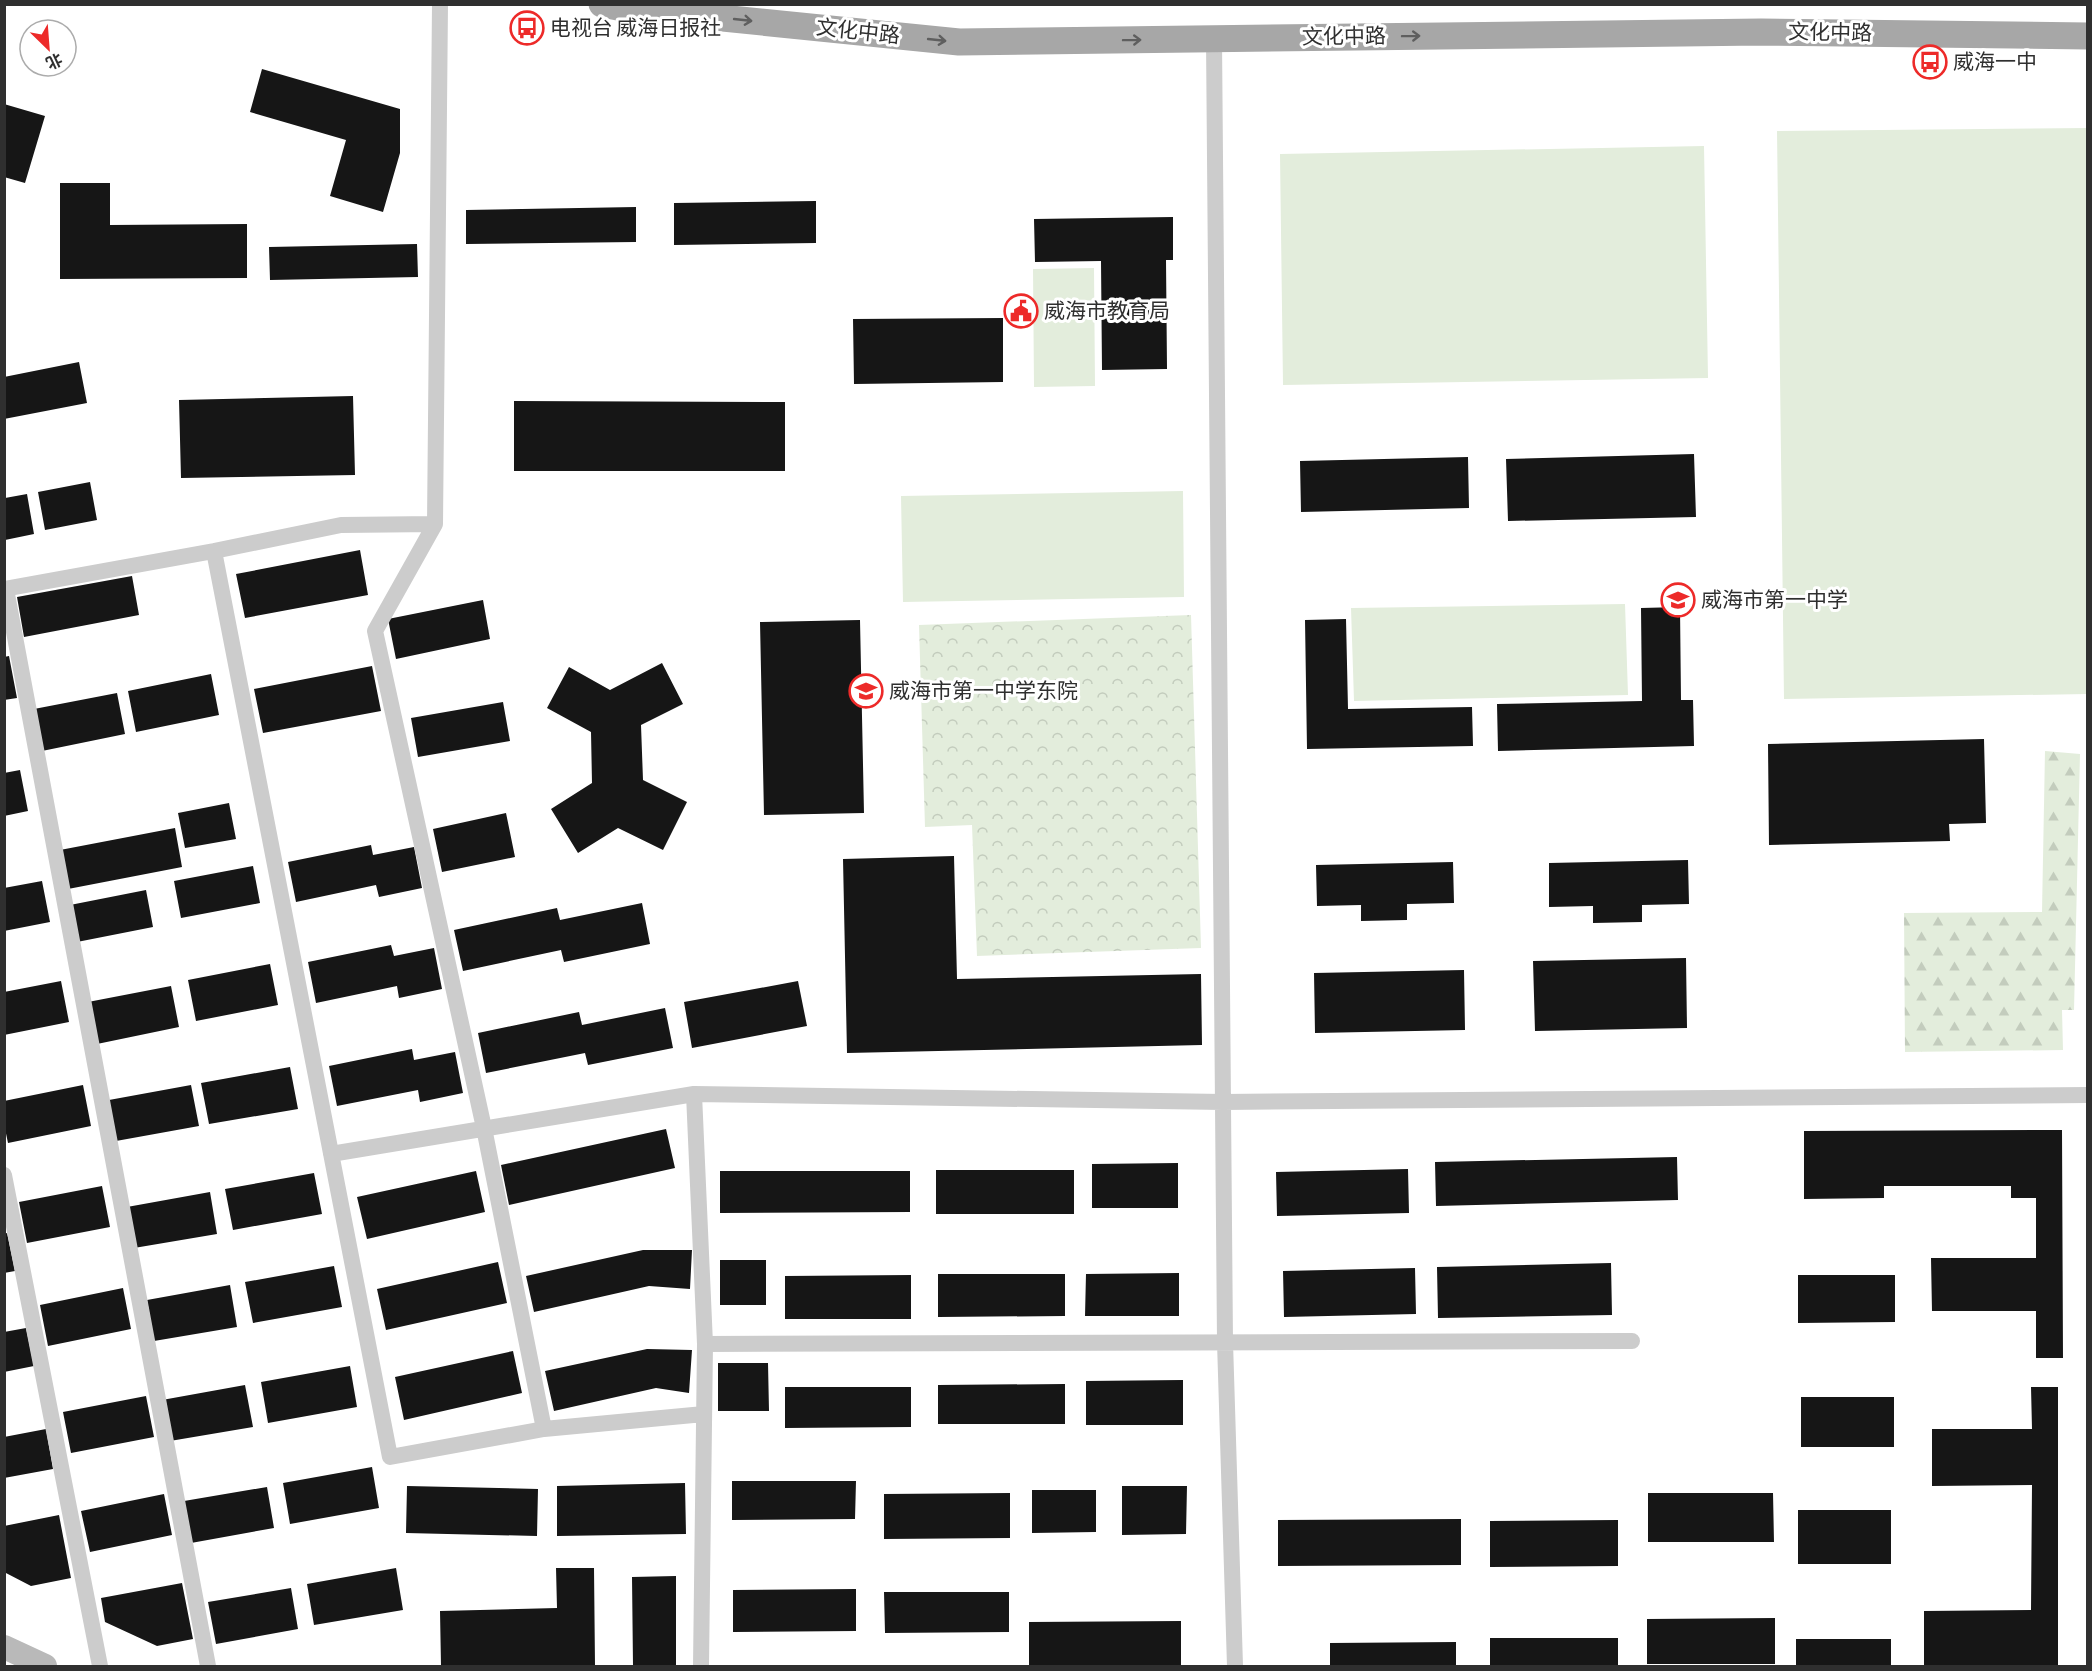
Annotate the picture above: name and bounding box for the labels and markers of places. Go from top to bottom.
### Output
bus stop icon: 电视台 威海日报社 [509,10,545,46]
place label: 电视台 威海日报社 [550,16,721,41]
bus stop icon: 威海一中 [1912,44,1948,80]
place label: 威海一中 [1953,50,2037,75]
public building icon: 威海市教育局 [1003,293,1039,329]
place label: 威海市教育局 [1044,299,1170,324]
school or university icon: 威海市第一中学 [1660,582,1696,618]
place label: 威海市第一中学 [1701,588,1848,613]
school or university icon: 威海市第一中学东院 [848,673,884,709]
place label: 威海市第一中学东院 [889,679,1078,704]

